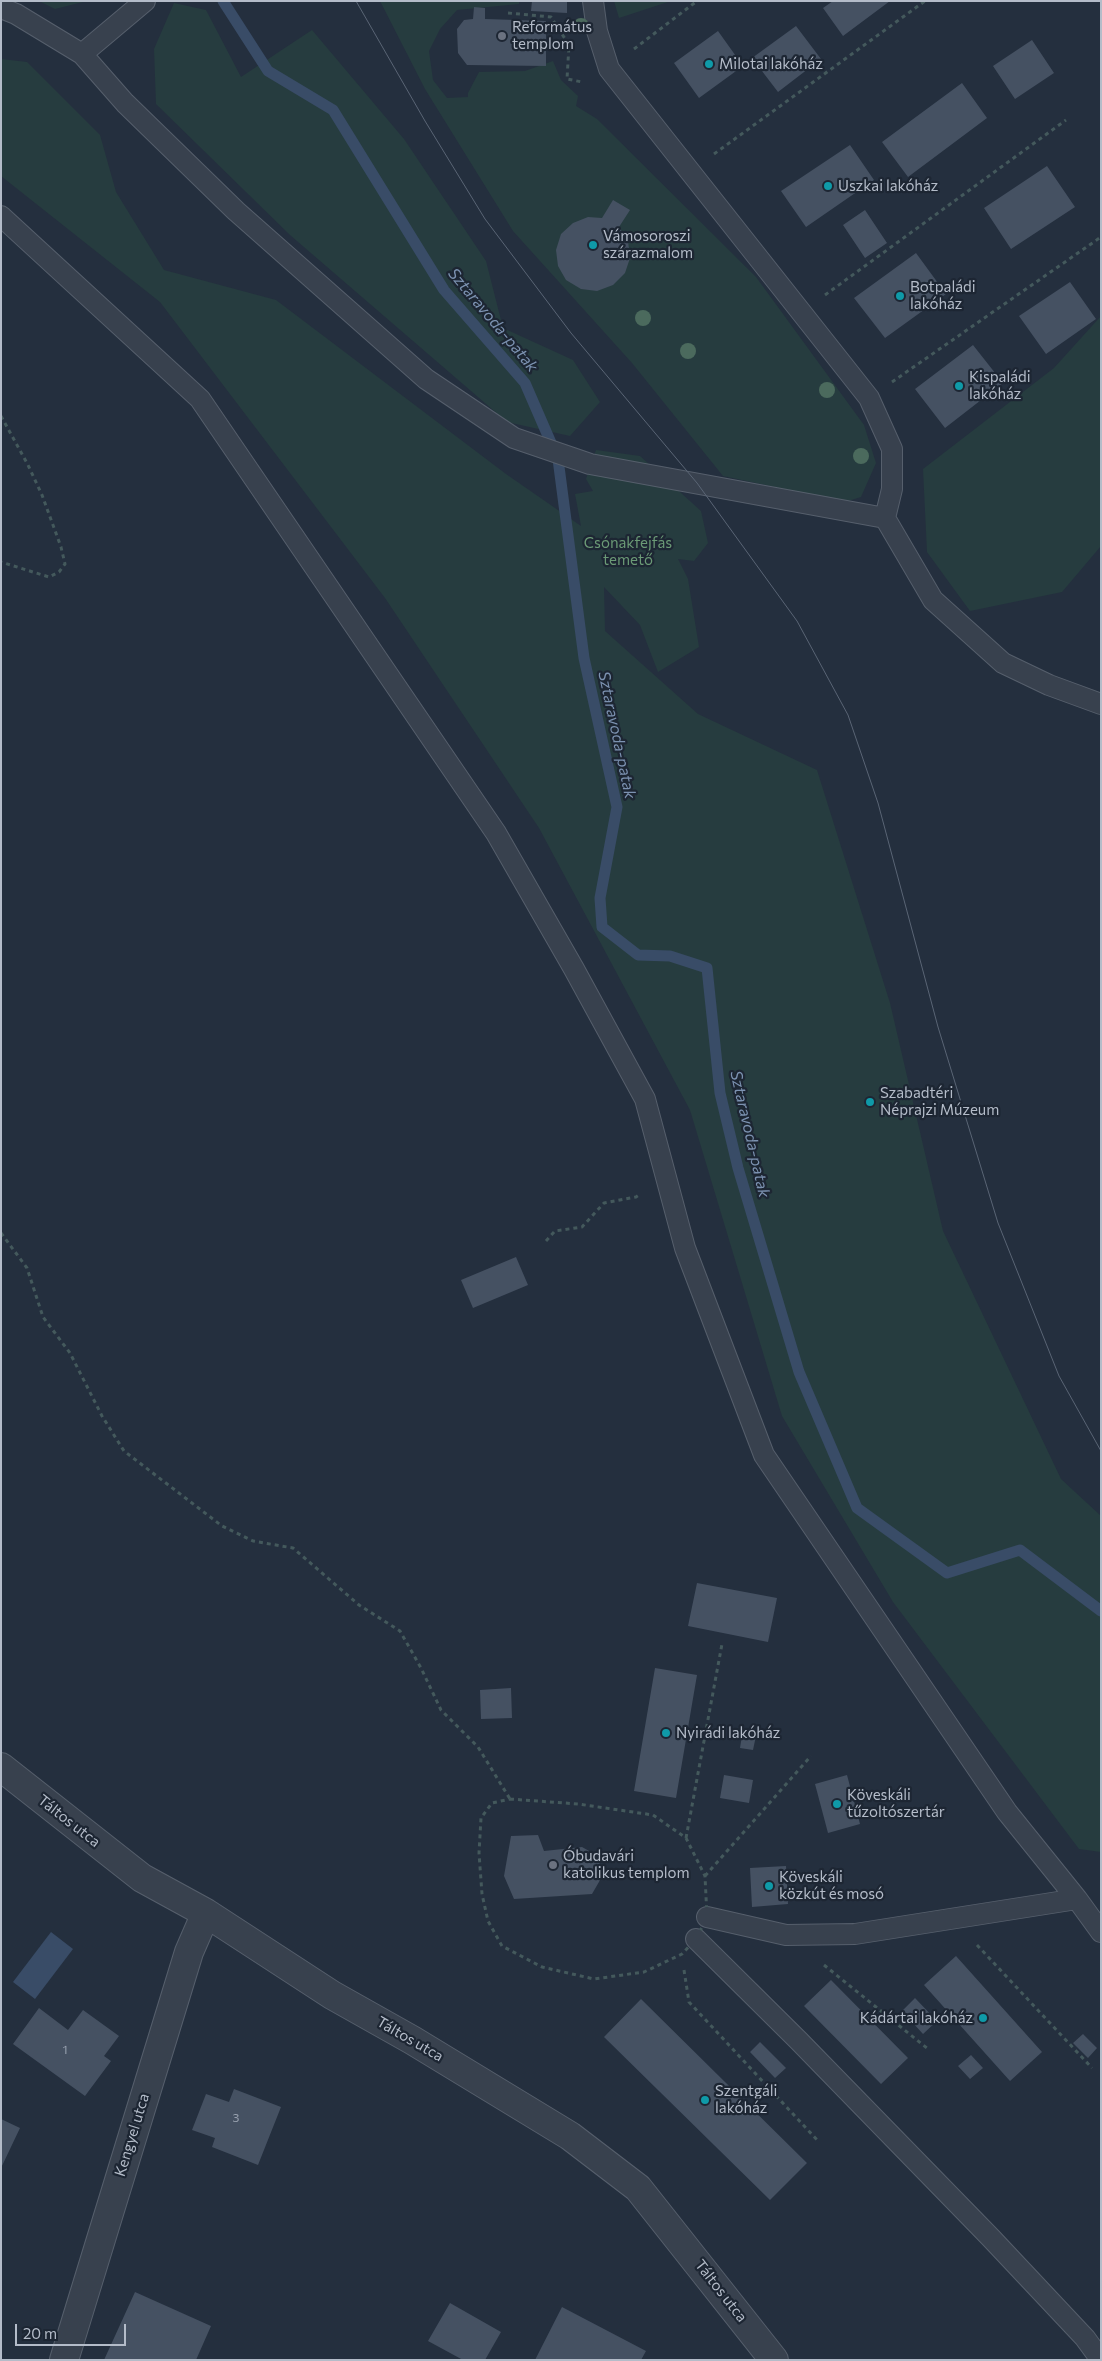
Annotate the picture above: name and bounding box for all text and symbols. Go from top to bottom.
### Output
place label: Református templom [512,18,592,53]
marker: Református templom [496,30,508,42]
place label: Milotai lakóház [719,55,823,73]
marker: Milotai lakóház [703,58,715,70]
place label: Uszkai lakóház [838,177,938,195]
marker: Uszkai lakóház [822,180,834,192]
place label: Vámosoroszi szárazmalom [603,227,693,262]
marker: Vámosoroszi szárazmalom [587,239,599,251]
water label: Sztaravoda-patak [444,264,542,376]
place label: Botpaládi lakóház [910,278,976,313]
marker: Botpaládi lakóház [894,290,906,302]
place label: Kispaládi lakóház [969,368,1031,403]
marker: Kispaládi lakóház [953,380,965,392]
park label: Csónakfejfás temető [584,534,672,569]
water label: Sztaravoda-patak [594,669,640,801]
water label: Sztaravoda-patak [726,1069,774,1199]
place label: Szabadtéri Néprajzi Múzeum [880,1084,999,1119]
marker: Szabadtéri Néprajzi Múzeum [864,1096,876,1108]
place label: Nyirádi lakóház [676,1724,780,1742]
marker: Nyirádi lakóház [660,1727,672,1739]
place label: Köveskáli tűzoltószertár [847,1786,945,1821]
street label: Táltos utca [34,1791,104,1851]
marker: Köveskáli tűzoltószertár [831,1798,843,1810]
place label: Óbudavári katolikus templom [563,1847,690,1882]
marker: Óbudavári katolikus templom [547,1859,559,1871]
place label: Köveskáli közkút és mosó [779,1868,884,1903]
marker: Köveskáli közkút és mosó [763,1880,775,1892]
place label: Kádártai lakóház [860,2009,973,2027]
marker: Kádártai lakóház [977,2012,989,2024]
street label: Táltos utca [373,2013,447,2065]
house number: 1 [62,2043,68,2057]
place label: Szentgáli lakóház [715,2082,777,2117]
street label: Kengyel utca [111,2091,153,2179]
marker: Szentgáli lakóház [699,2094,711,2106]
house number: 3 [233,2111,239,2125]
street label: Táltos utca [691,2256,751,2326]
scale bar [18,2314,129,2346]
text: 20 m [23,2324,57,2342]

